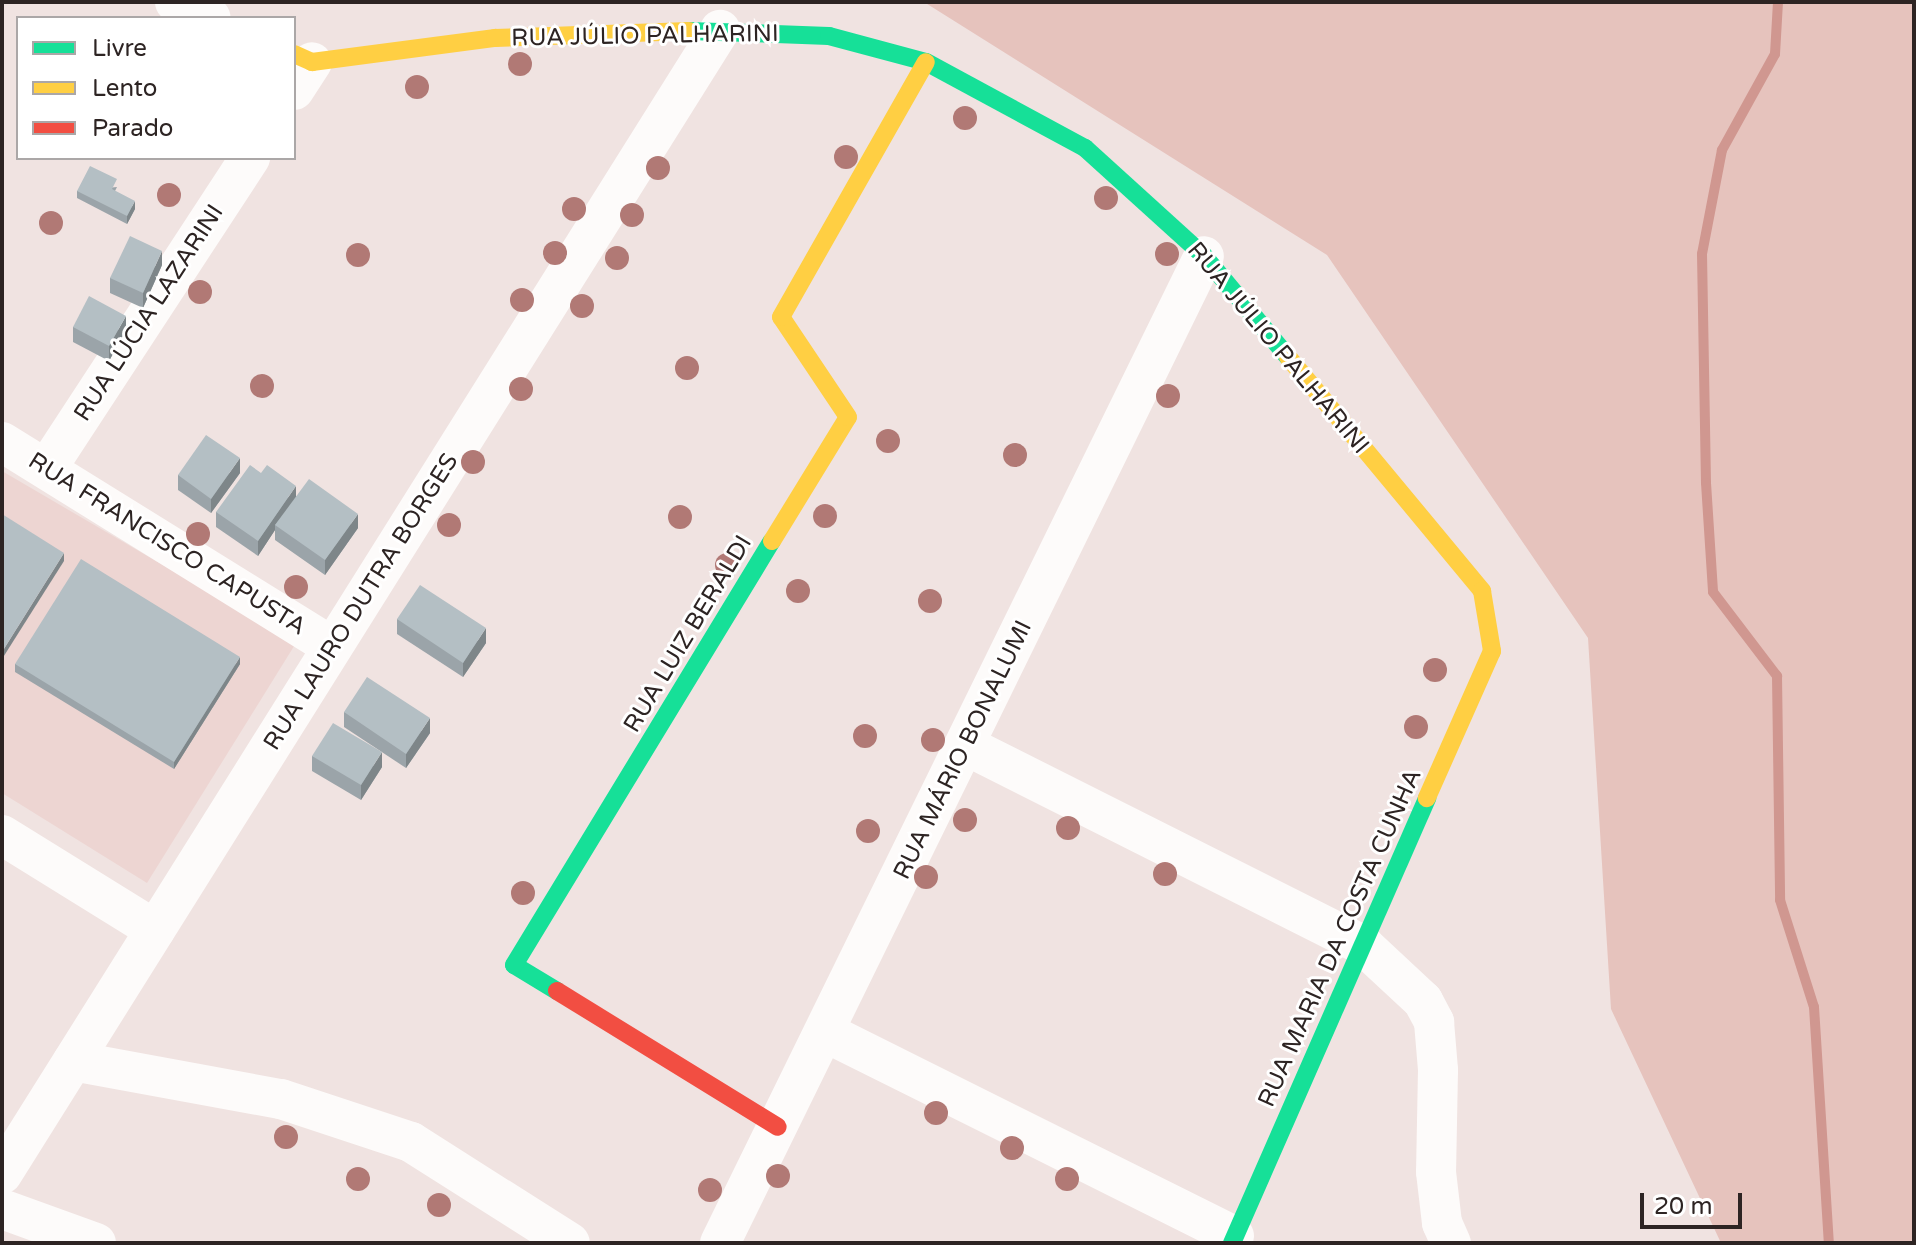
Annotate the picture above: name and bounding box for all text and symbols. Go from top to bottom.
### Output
legend [16,16,296,160]
street label: RUA JÚLIO PALHARINI [511,19,779,53]
text: Livre [92,34,147,63]
text: Lento [92,74,157,103]
text: Parado [92,114,173,143]
street label: RUA LÚCIA LAZARINI [68,199,230,427]
street label: RUA JÚLIO PALHARINI [1181,236,1375,460]
street label: RUA FRANCISCO CAPUSTA [23,447,311,641]
street label: RUA LAURO DUTRA BORGES [258,448,464,756]
street label: RUA LUIZ BERALDI [618,530,758,738]
street label: RUA MÁRIO BONALUMI [888,616,1038,884]
street label: RUA MARIA DA COSTA CUNHA [1252,765,1428,1111]
scale bar [1644,1177,1746,1227]
text: 20 m [1654,1192,1712,1221]

